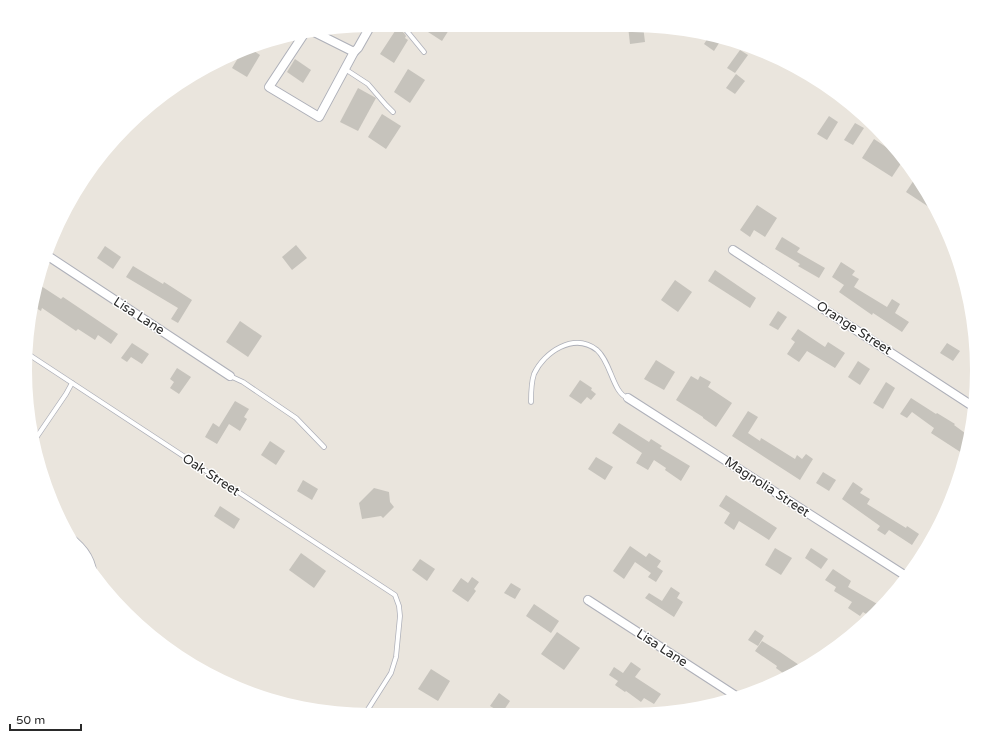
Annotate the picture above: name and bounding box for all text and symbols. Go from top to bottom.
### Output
street label: Lisa Lane [110,294,168,338]
street label: Orange Street [813,298,895,358]
street label: Oak Street [179,450,243,500]
street label: Magnolia Street [721,454,813,520]
street label: Lisa Lane [633,626,691,670]
scale bar [10,706,81,732]
text: 50 m [16,713,45,727]

